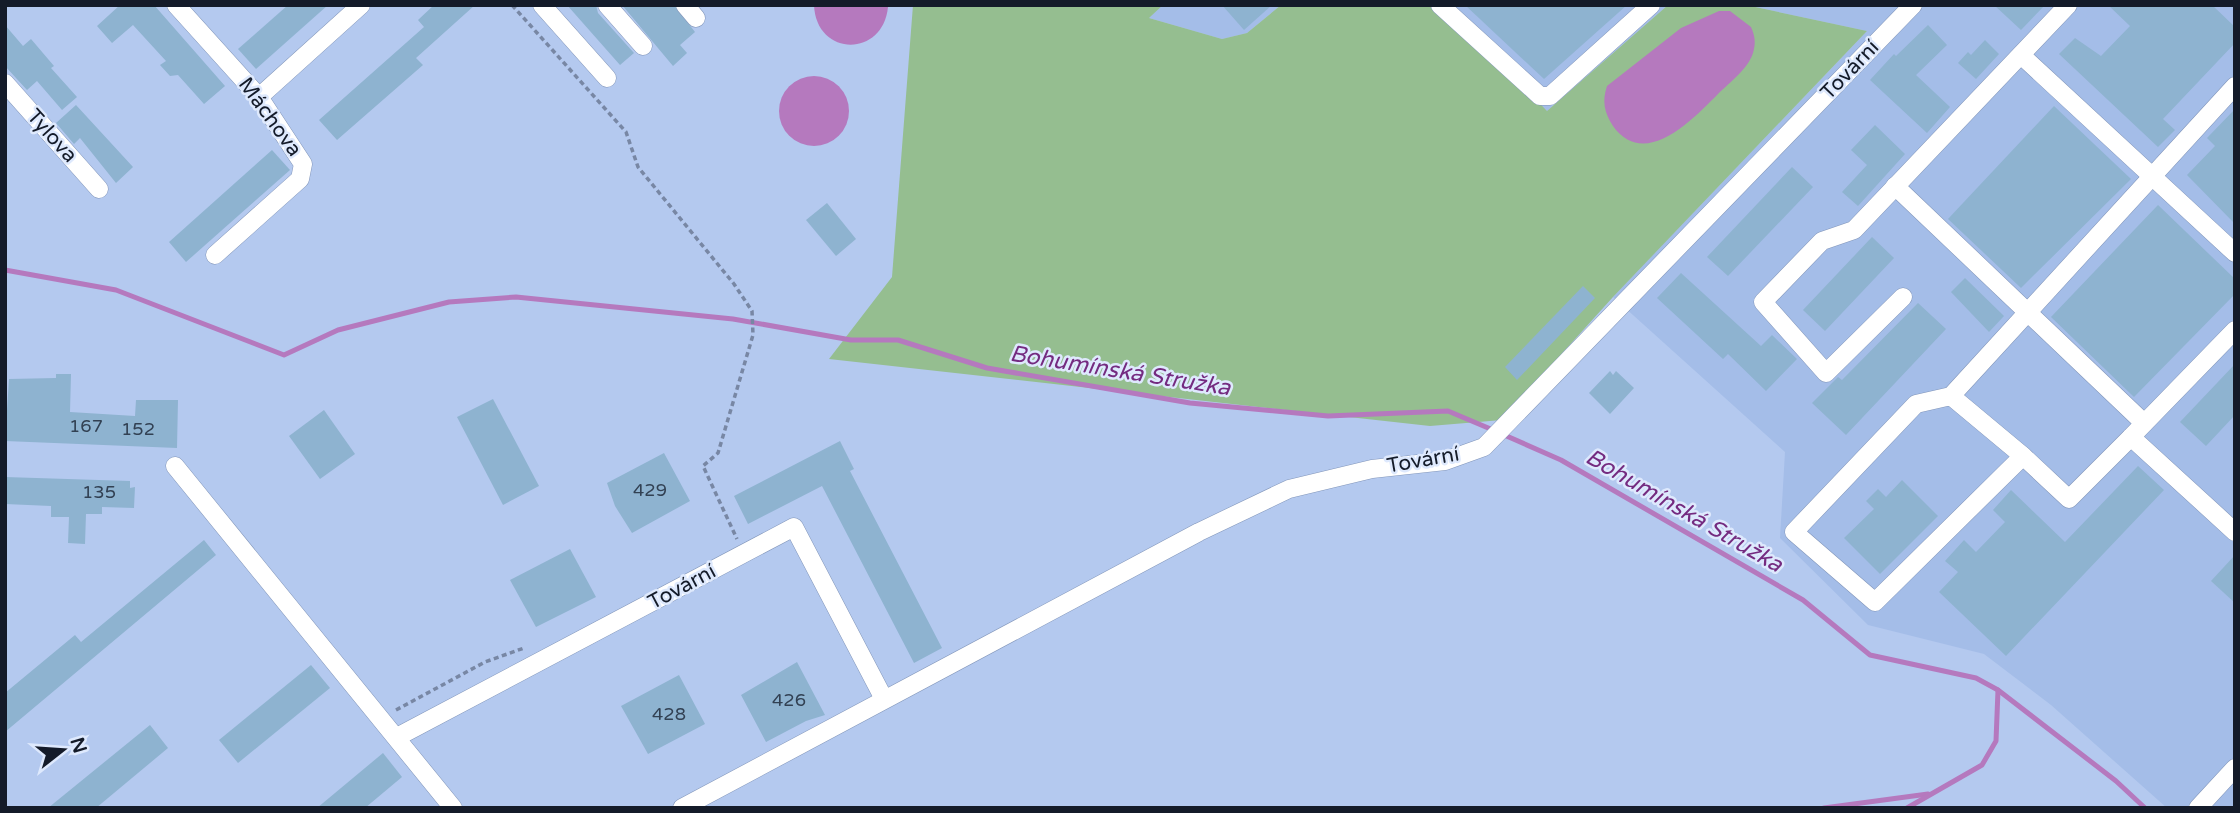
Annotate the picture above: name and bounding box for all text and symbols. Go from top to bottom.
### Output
street label: Tovární [1816,35,1884,105]
street label: Máchova [233,73,307,161]
street label: Tylova [22,104,82,168]
water label: Bohumínská Stružka [1008,340,1233,402]
house number: 167 [69,415,103,437]
house number: 152 [121,418,155,440]
street label: Tovární [1385,441,1461,479]
water label: Bohumínská Stružka [1581,443,1788,579]
house number: 429 [633,479,667,501]
house number: 135 [82,481,116,503]
street label: Tovární [644,559,720,615]
house number: 426 [772,689,806,711]
house number: 428 [652,703,686,725]
north arrow [28,715,98,785]
text: N [66,735,91,756]

